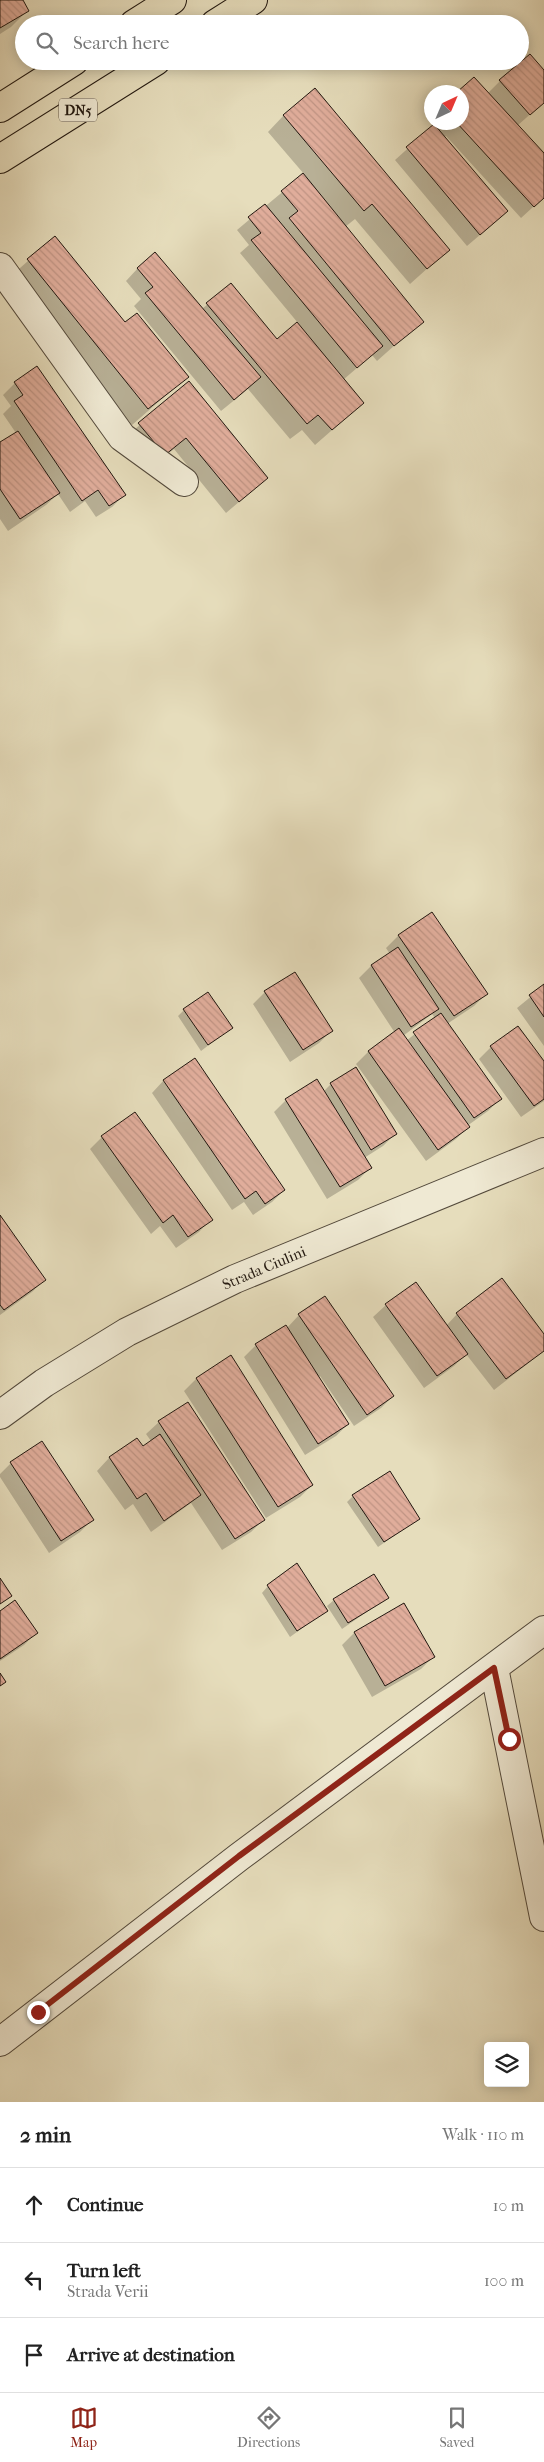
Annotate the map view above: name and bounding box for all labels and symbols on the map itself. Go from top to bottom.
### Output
north arrow [424,85,469,130]
road number: DN5 [59,98,97,122]
street label: Strada Ciulini [219,1242,309,1294]
route start [498,1728,521,1751]
route end [27,2001,50,2024]

